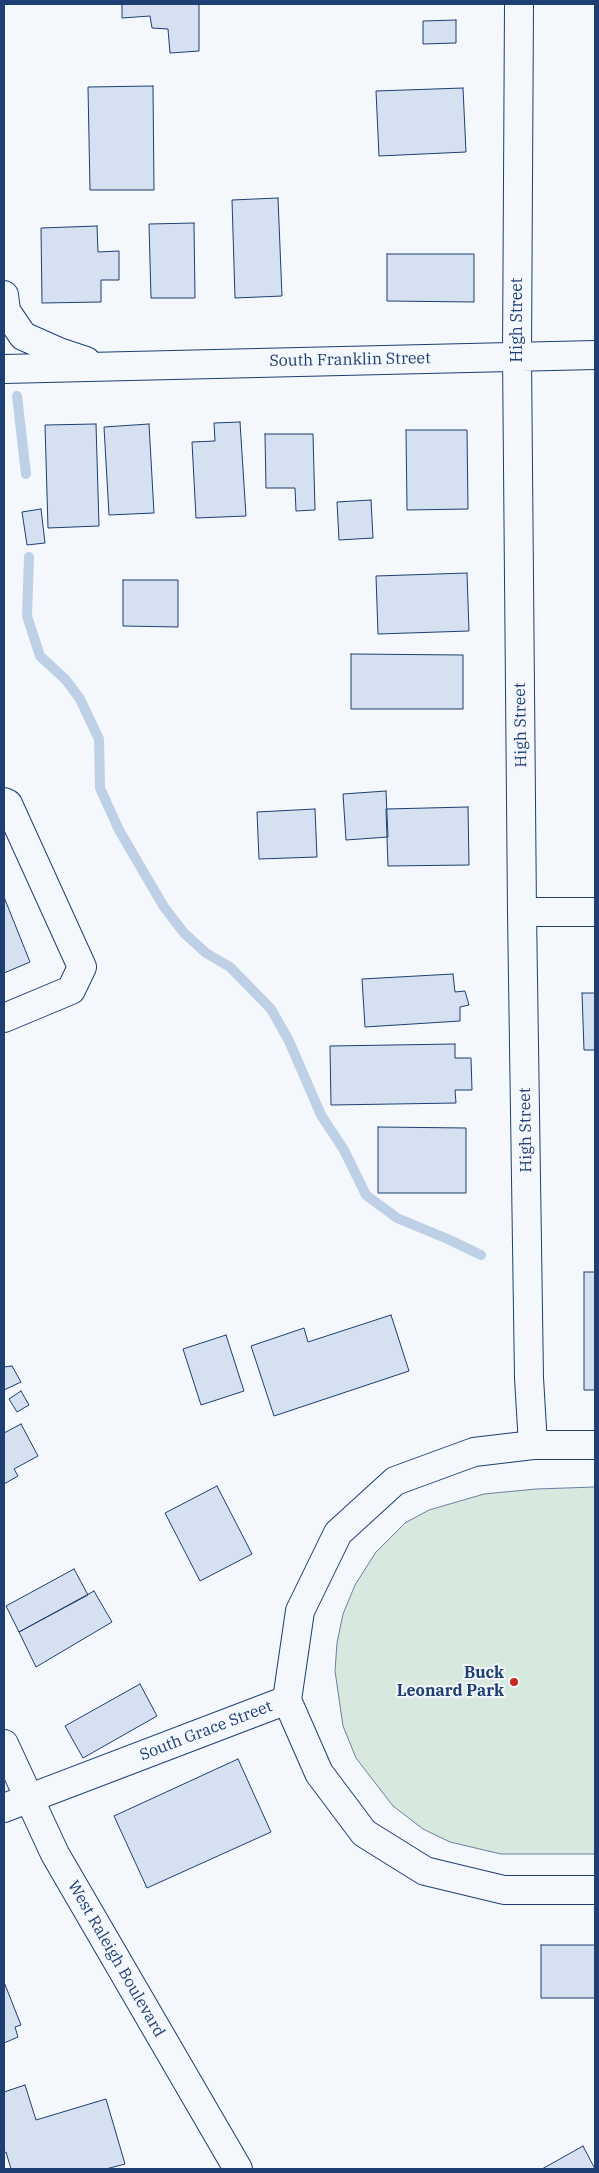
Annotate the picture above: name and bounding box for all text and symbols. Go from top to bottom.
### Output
street label: High Street [507,278,527,362]
street label: South Franklin Street [269,349,431,371]
street label: High Street [511,682,531,768]
street label: High Street [516,1087,536,1173]
place label: Buck Leonard Park [397,1663,504,1701]
marker: Buck Leonard Park [508,1676,520,1688]
street label: South Grace Street [137,1697,275,1765]
street label: West Raleigh Boulevard [63,1877,169,2041]

